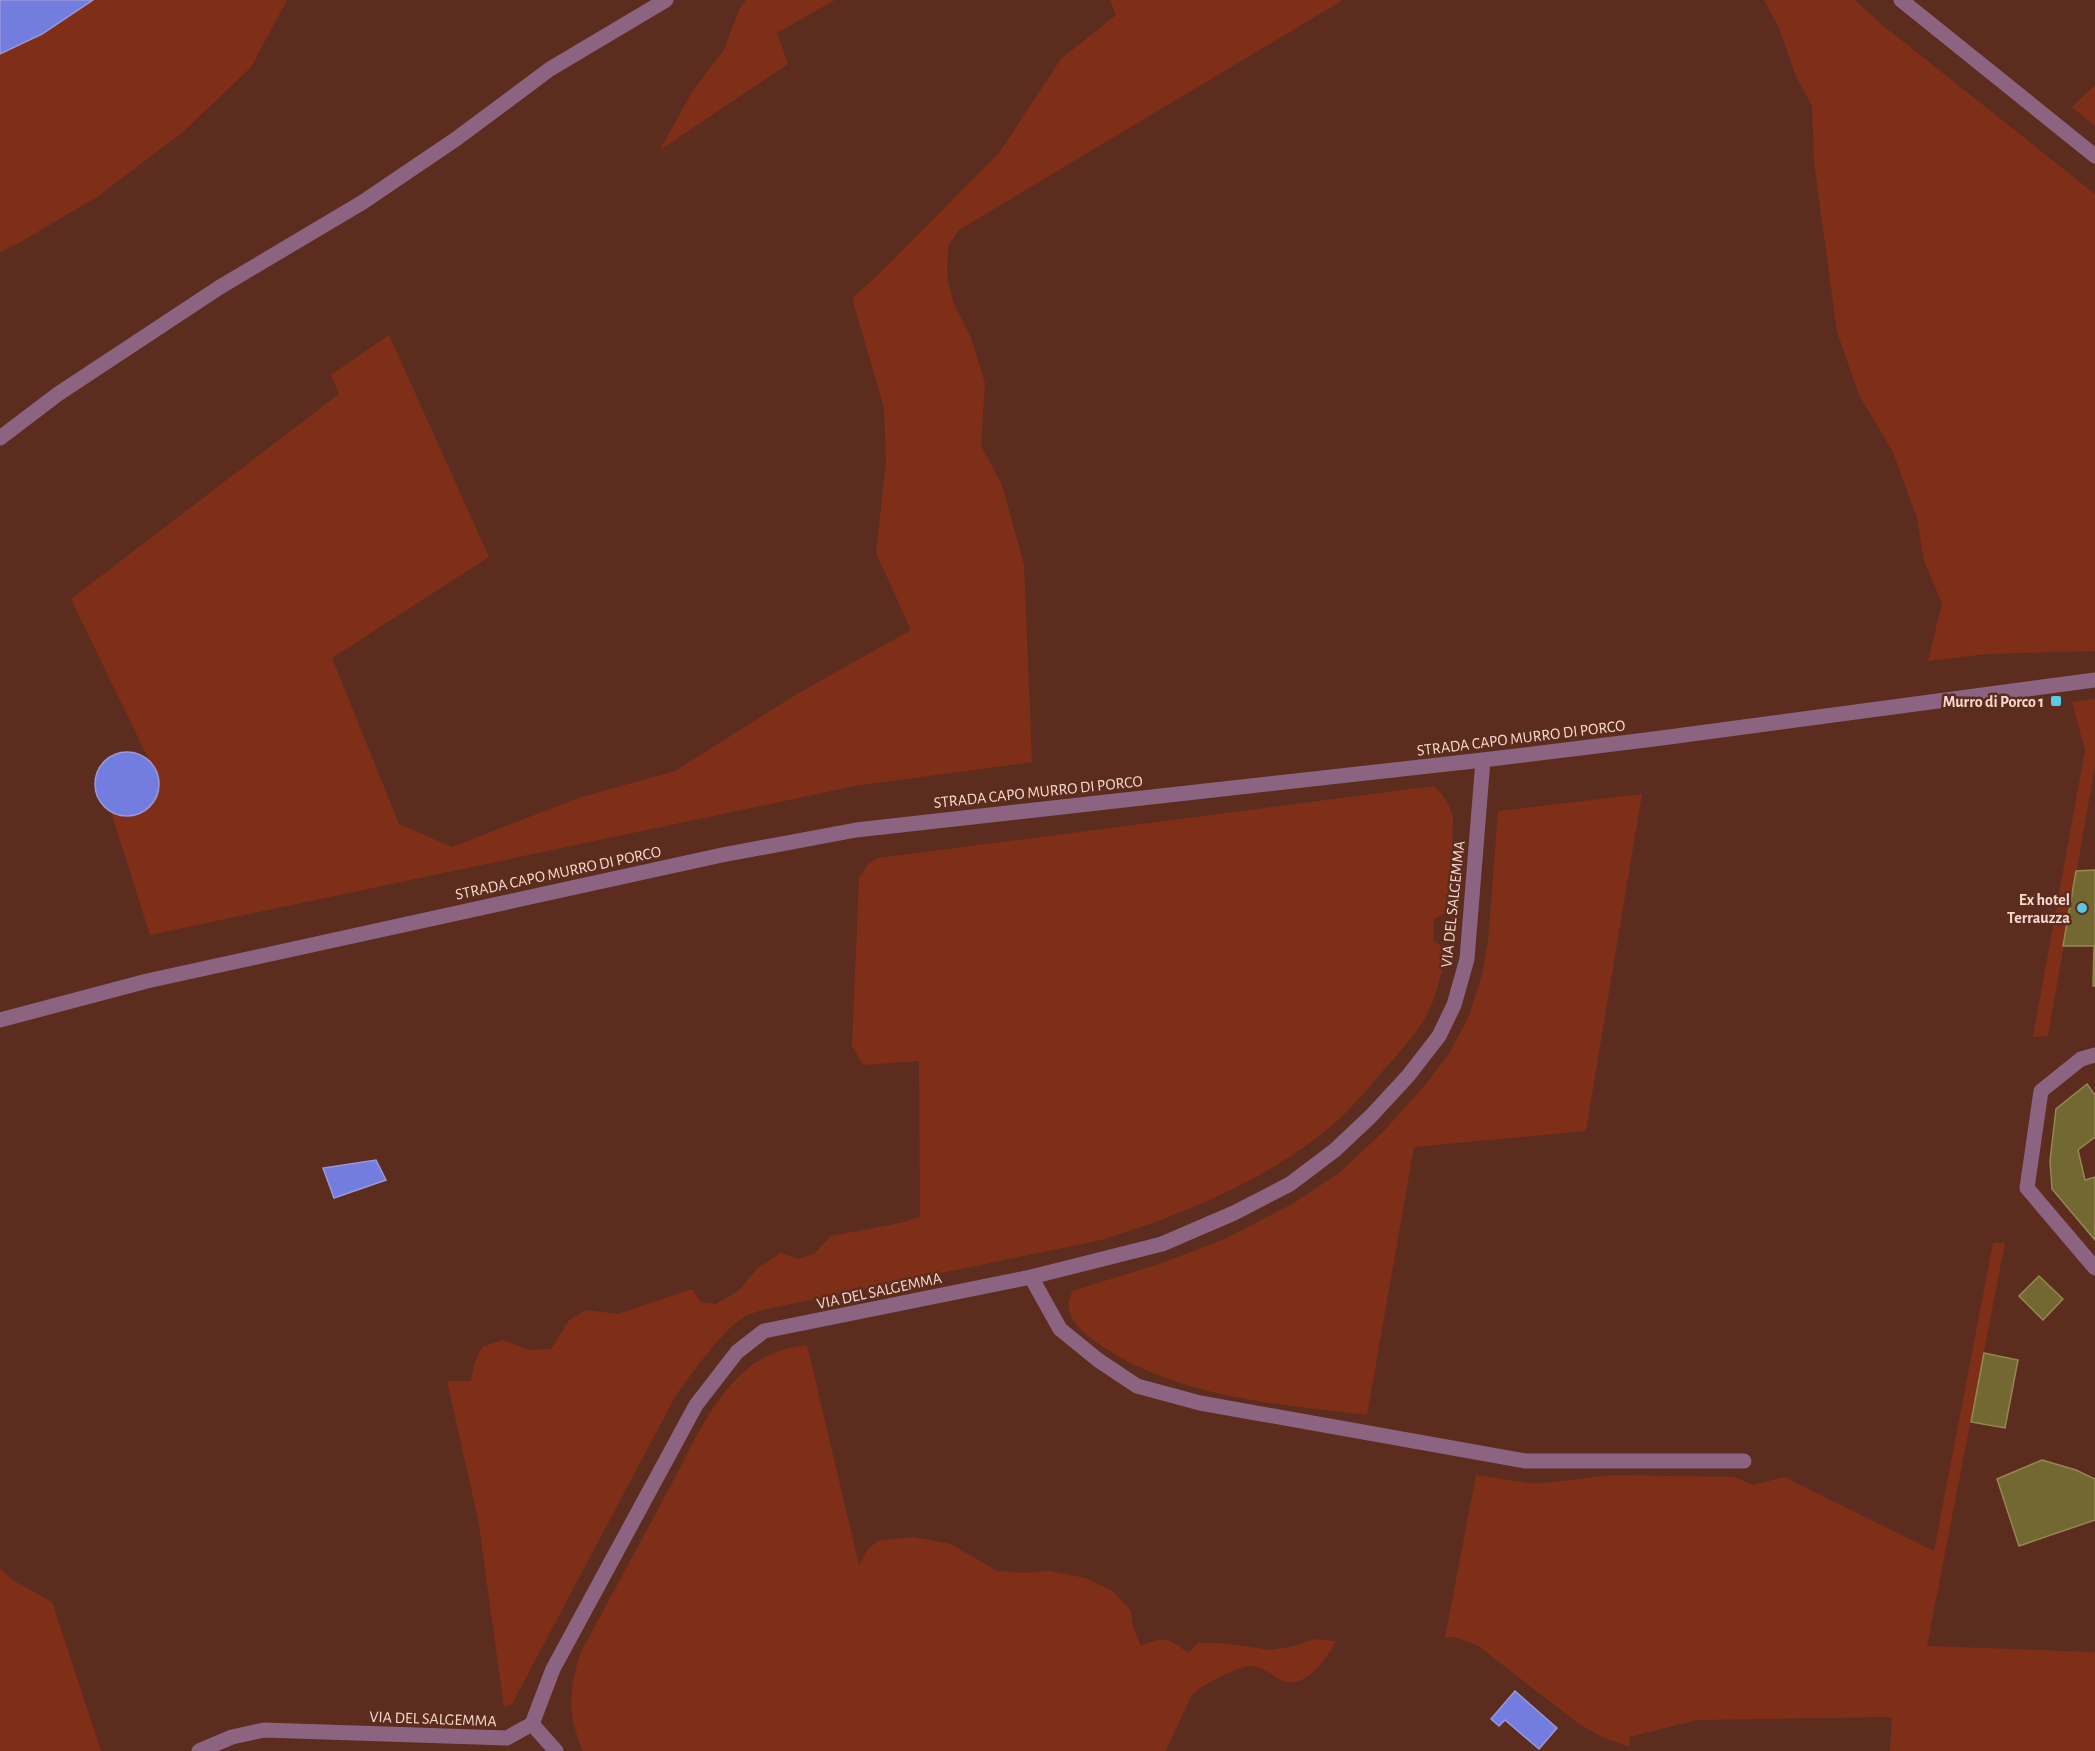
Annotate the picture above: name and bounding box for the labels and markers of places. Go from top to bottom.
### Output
place label: Murro di Porco 1 [1943,694,2044,710]
marker: Murro di Porco 1 [2049,694,2063,708]
place label: Ex hotel Terrauzza [2007,892,2070,926]
marker: Ex hotel Terrauzza [2075,901,2089,915]

